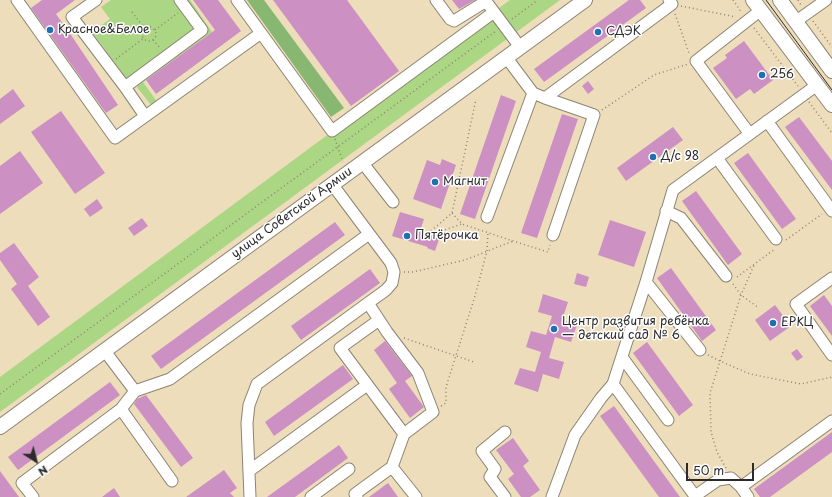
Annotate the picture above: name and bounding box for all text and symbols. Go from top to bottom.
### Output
place label: Красное&Белое [58,23,150,37]
marker: Красное&Белое [45,25,55,35]
place label: СДЭК [606,25,641,39]
marker: СДЭК [593,27,603,37]
place label: 256 [770,68,794,82]
marker: 256 [757,70,767,80]
place label: Д/с 98 [661,150,699,164]
marker: Д/с 98 [648,152,658,162]
street label: улица Советской Армии [229,164,355,262]
place label: Магнит [443,175,487,189]
marker: Магнит [430,177,440,187]
place label: Пятёрочка [415,229,478,243]
marker: Пятёрочка [402,231,412,241]
place label: Центр развития ребёнка — детский сад № 6 [562,315,709,343]
place label: ЕРКЦ [781,316,813,330]
marker: ЕРКЦ [768,318,778,328]
marker: Центр развития ребёнка — детский сад № 6 [549,324,559,334]
north arrow [16,441,56,481]
scale bar [688,455,756,481]
text: 50 m [693,461,724,479]
text: N [35,462,52,481]

